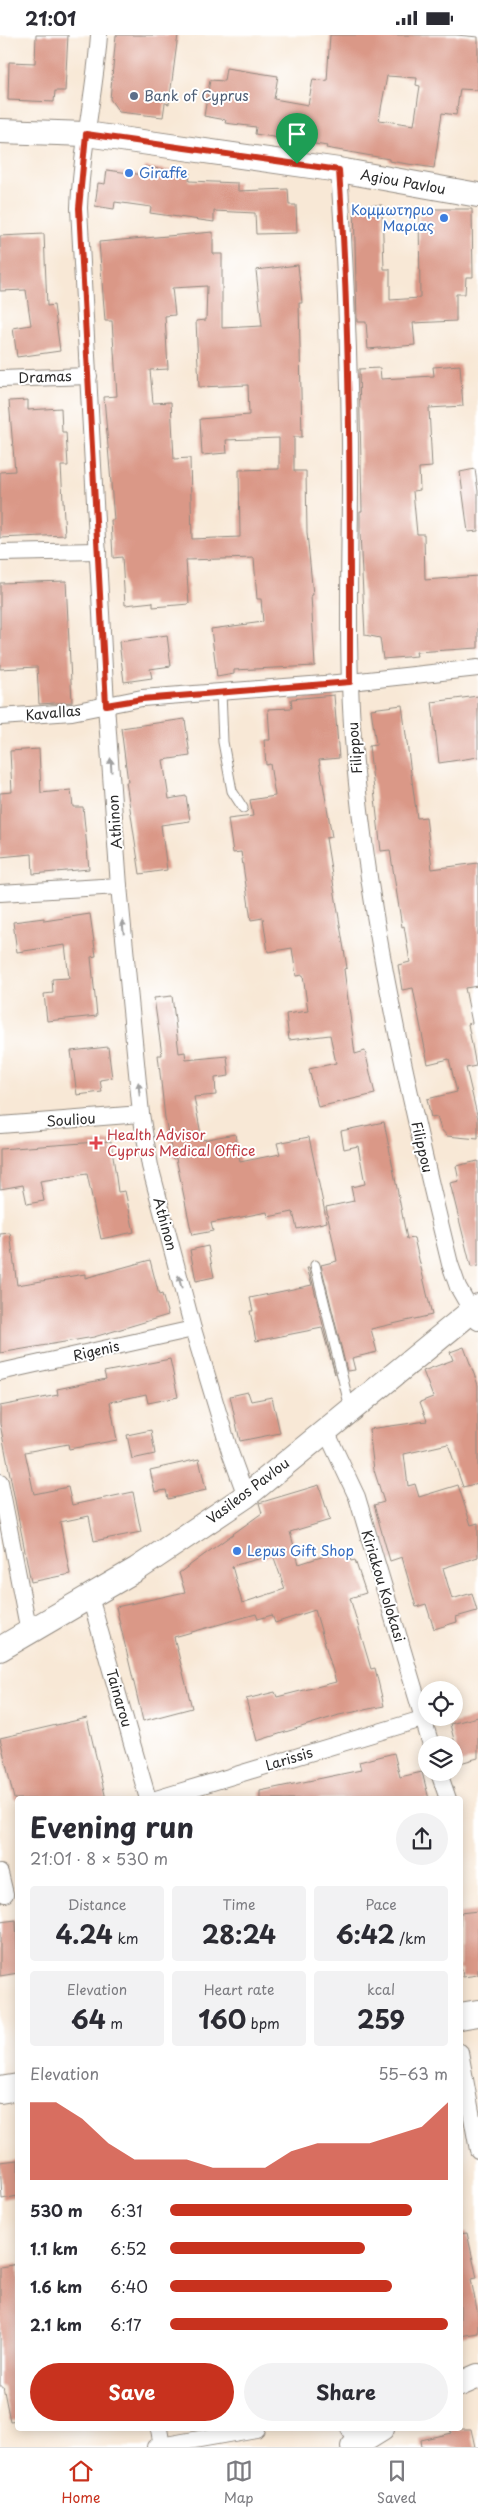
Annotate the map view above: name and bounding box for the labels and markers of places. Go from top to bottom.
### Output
place label: Bank of Cyprus [144,85,249,106]
marker: Bank of Cyprus [128,90,140,102]
pin [276,113,318,164]
place label: Giraffe [139,162,188,183]
marker: Giraffe [123,167,135,179]
place label: Κομμωτηριο Μαριας [351,199,434,236]
marker: Κομμωτηριο Μαριας [438,212,450,224]
place label: Health Advisor Cyprus Medical Office [107,1124,255,1161]
marker: Health Advisor Cyprus Medical Office [89,1136,103,1150]
place label: Lepus Gift Shop [247,1540,354,1561]
marker: Lepus Gift Shop [231,1545,243,1557]

